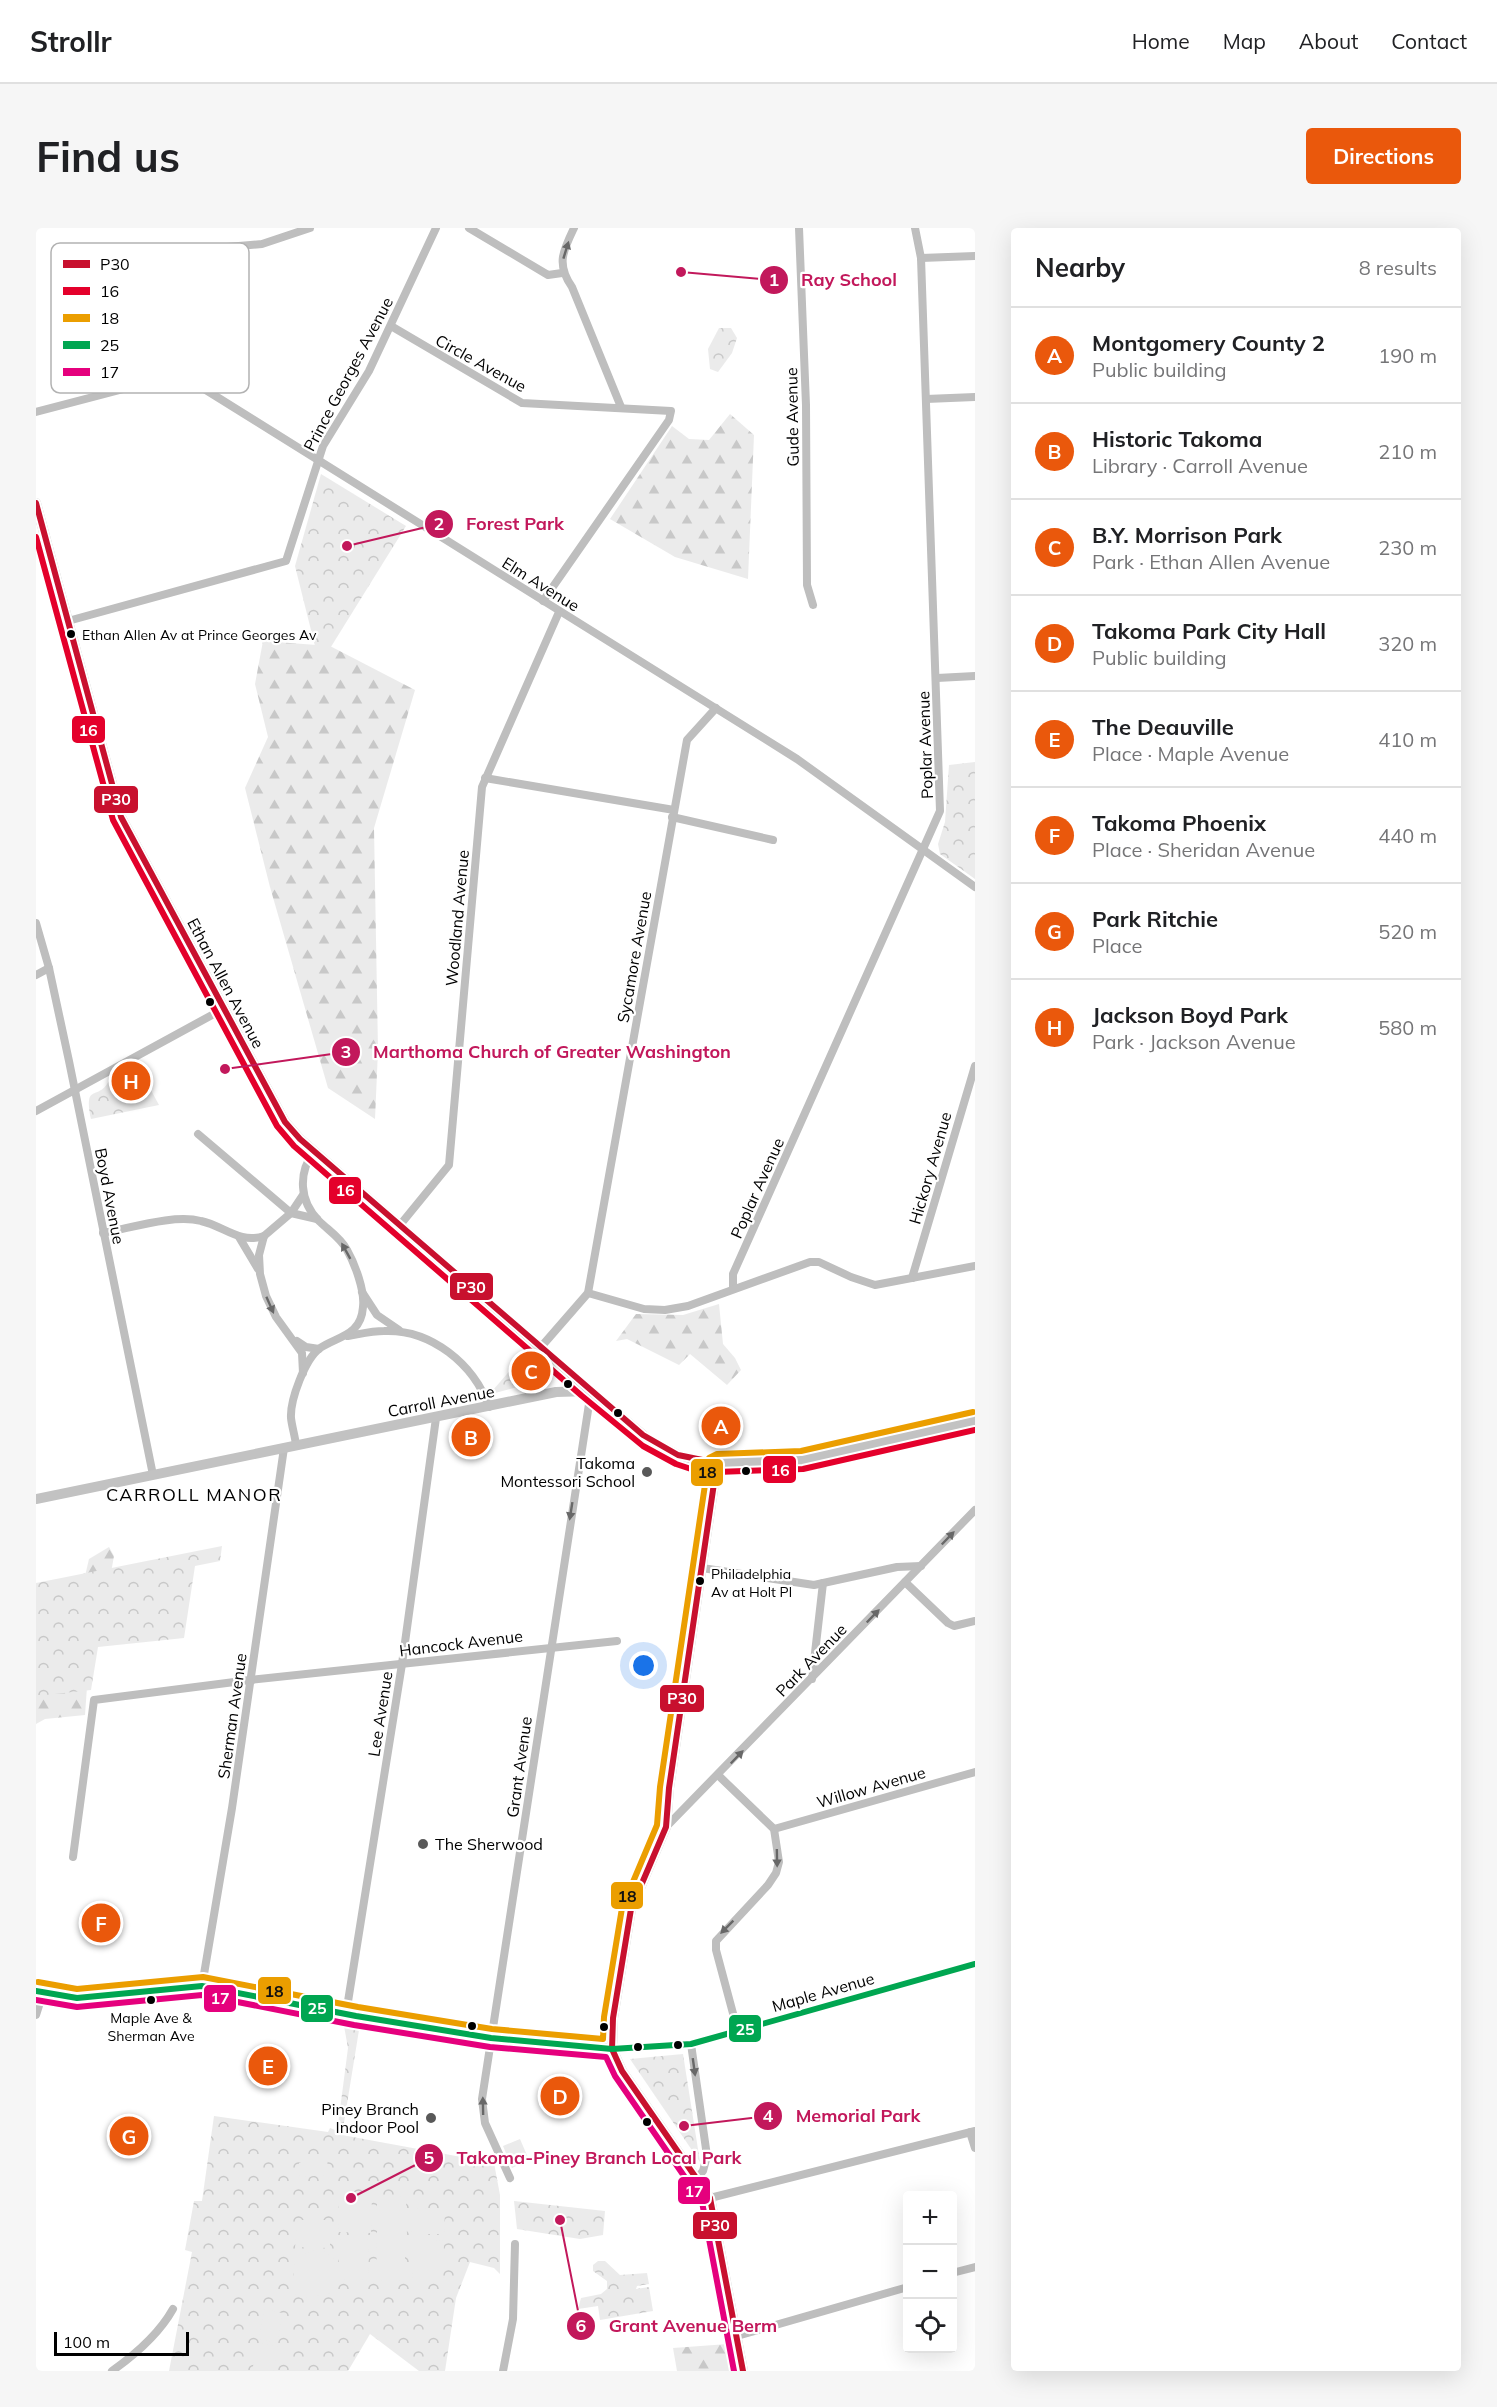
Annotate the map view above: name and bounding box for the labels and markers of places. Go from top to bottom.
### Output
callout: Ray School [759,262,909,298]
callout: Forest Park [424,506,576,542]
place label: Ethan Allen Av at Prince Georges Av [82,626,317,644]
marker: Ethan Allen Av at Prince Georges Av [65,628,77,640]
unlabelled marker [204,996,216,1008]
callout: Marthoma Church of Greater Washington [331,1034,743,1070]
pin: H [112,1058,151,1104]
pin: C [512,1348,550,1394]
unlabelled marker [562,1378,574,1390]
pin: A [702,1404,740,1448]
unlabelled marker [612,1407,624,1419]
pin: B [452,1414,490,1460]
place label: Takoma Montessori School [500,1453,635,1491]
marker: Takoma Montessori School [640,1465,654,1479]
unlabelled marker [740,1465,752,1477]
place label: Philadelphia Av at Holt Pl [711,1565,792,1601]
marker: Philadelphia Av at Holt Pl [694,1575,706,1587]
place label: The Sherwood [435,1834,543,1854]
marker: The Sherwood [416,1837,430,1851]
pin: F [82,1900,120,1946]
marker: Maple Ave & Sherman Ave [145,1994,157,2006]
place label: Maple Ave & Sherman Ave [107,2009,195,2045]
unlabelled marker [466,2020,478,2032]
unlabelled marker [598,2021,610,2033]
unlabelled marker [672,2039,684,2051]
unlabelled marker [632,2041,644,2053]
pin: E [248,2044,288,2088]
pin: D [540,2074,580,2118]
callout: Memorial Park [753,2098,932,2134]
place label: Piney Branch Indoor Pool [321,2099,419,2137]
marker: Piney Branch Indoor Pool [424,2111,438,2125]
pin: G [110,2114,148,2158]
unlabelled marker [641,2116,653,2128]
callout: Takoma-Piney Branch Local Park [414,2140,753,2176]
callout: Grant Avenue Berm [566,2308,789,2344]

